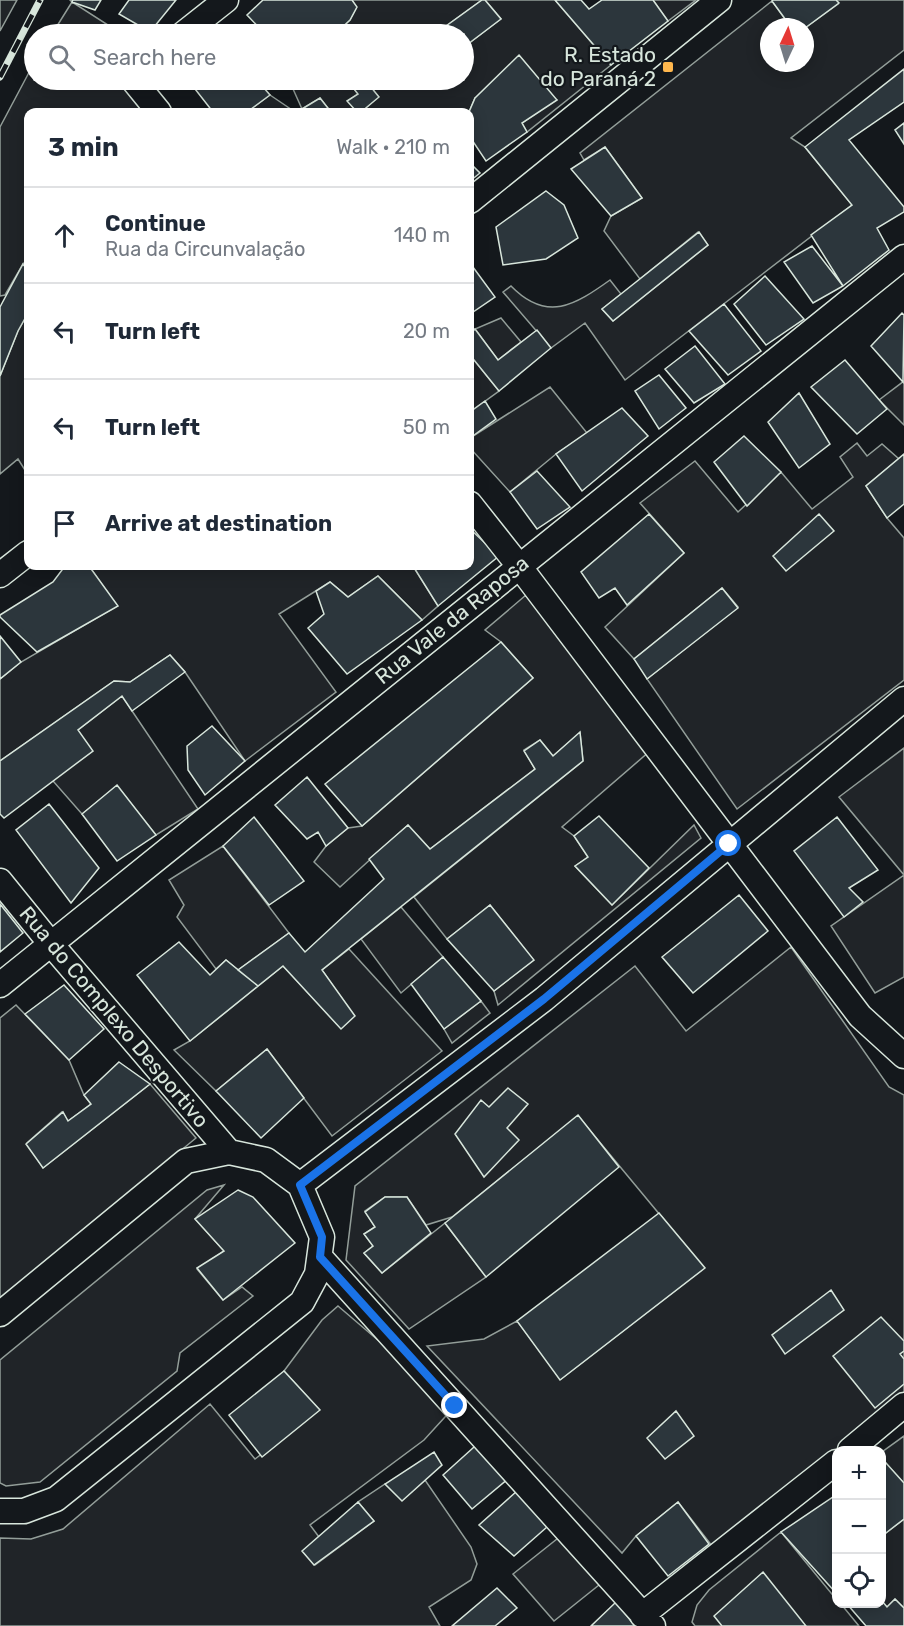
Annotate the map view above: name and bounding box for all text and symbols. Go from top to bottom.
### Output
north arrow [760,18,814,72]
search box [24,24,474,90]
icon: search [45,41,78,74]
place label: R. Estado do Paraná 2 [540,42,656,91]
text: Search here [93,44,216,71]
marker: R. Estado do Paraná 2 [661,60,675,74]
text: 3 min [48,132,119,163]
text: Walk · 210 m [336,135,450,159]
text: Continue [105,210,206,237]
icon: ahead [48,219,81,252]
text: 140 m [394,223,450,247]
text: Rua da Circunvalação [105,237,306,261]
icon: left [48,315,81,348]
text: Turn left [105,318,200,345]
text: 20 m [403,319,450,343]
icon: left [48,411,81,444]
text: Turn left [105,414,200,441]
text: 50 m [403,415,450,439]
icon: arrive [48,507,81,540]
text: Arrive at destination [105,510,332,537]
street label: Rua Vale da Raposa [370,550,533,689]
route start [715,830,741,856]
street label: Rua do Complexo Desportivo [15,901,214,1132]
route end [441,1392,467,1418]
map controls [832,1446,886,1608]
button: + [832,1446,886,1500]
button: − [832,1500,886,1554]
button: locate [832,1554,886,1608]

